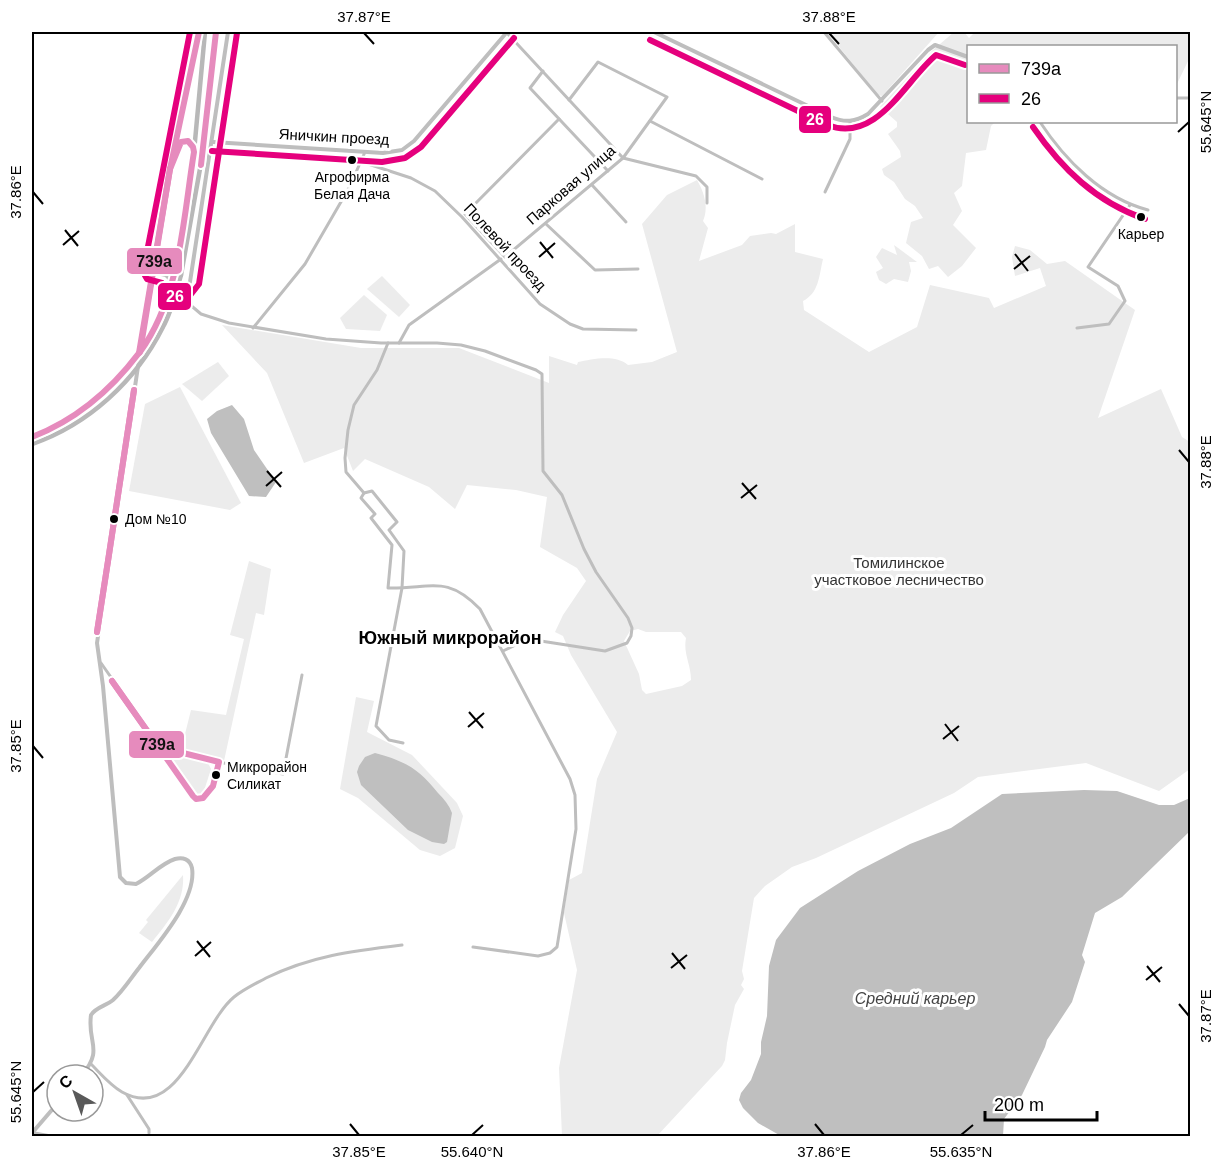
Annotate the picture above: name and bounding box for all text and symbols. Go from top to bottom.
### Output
text: 37.87°E [337,8,391,25]
text: 37.88°E [802,8,856,25]
legend [967,45,1177,123]
text: 739а [1021,59,1062,79]
text: 26 [1021,89,1041,109]
text: 55.645°N [1197,91,1214,153]
line badge: 26 [798,105,832,134]
text: 26 [806,111,824,128]
street label: Яничкин проезд [278,125,390,148]
street label: Парковая улица [523,141,619,228]
marker: Агрофирма Белая Дача [346,154,358,166]
text: 37.86°E [7,165,24,219]
place label: Агрофирма Белая Дача [314,169,390,202]
street label: Полевой проезд [461,200,550,294]
marker: Карьер [1135,211,1147,223]
place label: Карьер [1118,226,1165,242]
line badge: 739а [126,247,183,275]
text: 739а [136,253,172,270]
line badge: 26 [157,282,192,311]
text: 26 [166,288,184,305]
text: 37.88°E [1197,435,1214,489]
place label: Дом №10 [125,511,187,527]
marker: Дом №10 [108,513,120,525]
park label: Томилинское участковое лесничество [814,554,984,588]
district label: Южный микрорайон [358,628,542,648]
text: 37.85°E [7,719,24,773]
line badge: 739а [128,730,185,759]
text: 739а [139,736,175,753]
place label: Микрорайон Силикат [227,759,307,792]
marker: Микрорайон Силикат [210,769,222,781]
text: 37.87°E [1197,989,1214,1043]
water label: Средний карьер [855,990,975,1007]
text: 55.645°N [7,1061,24,1123]
north arrow [45,1063,105,1123]
text: С [56,1071,76,1092]
scale bar [985,1084,1098,1122]
text: 200 m [994,1095,1044,1115]
text: 37.85°E [332,1143,386,1160]
text: 55.640°N [441,1143,503,1160]
text: 37.86°E [797,1143,851,1160]
text: 55.635°N [930,1143,992,1160]

